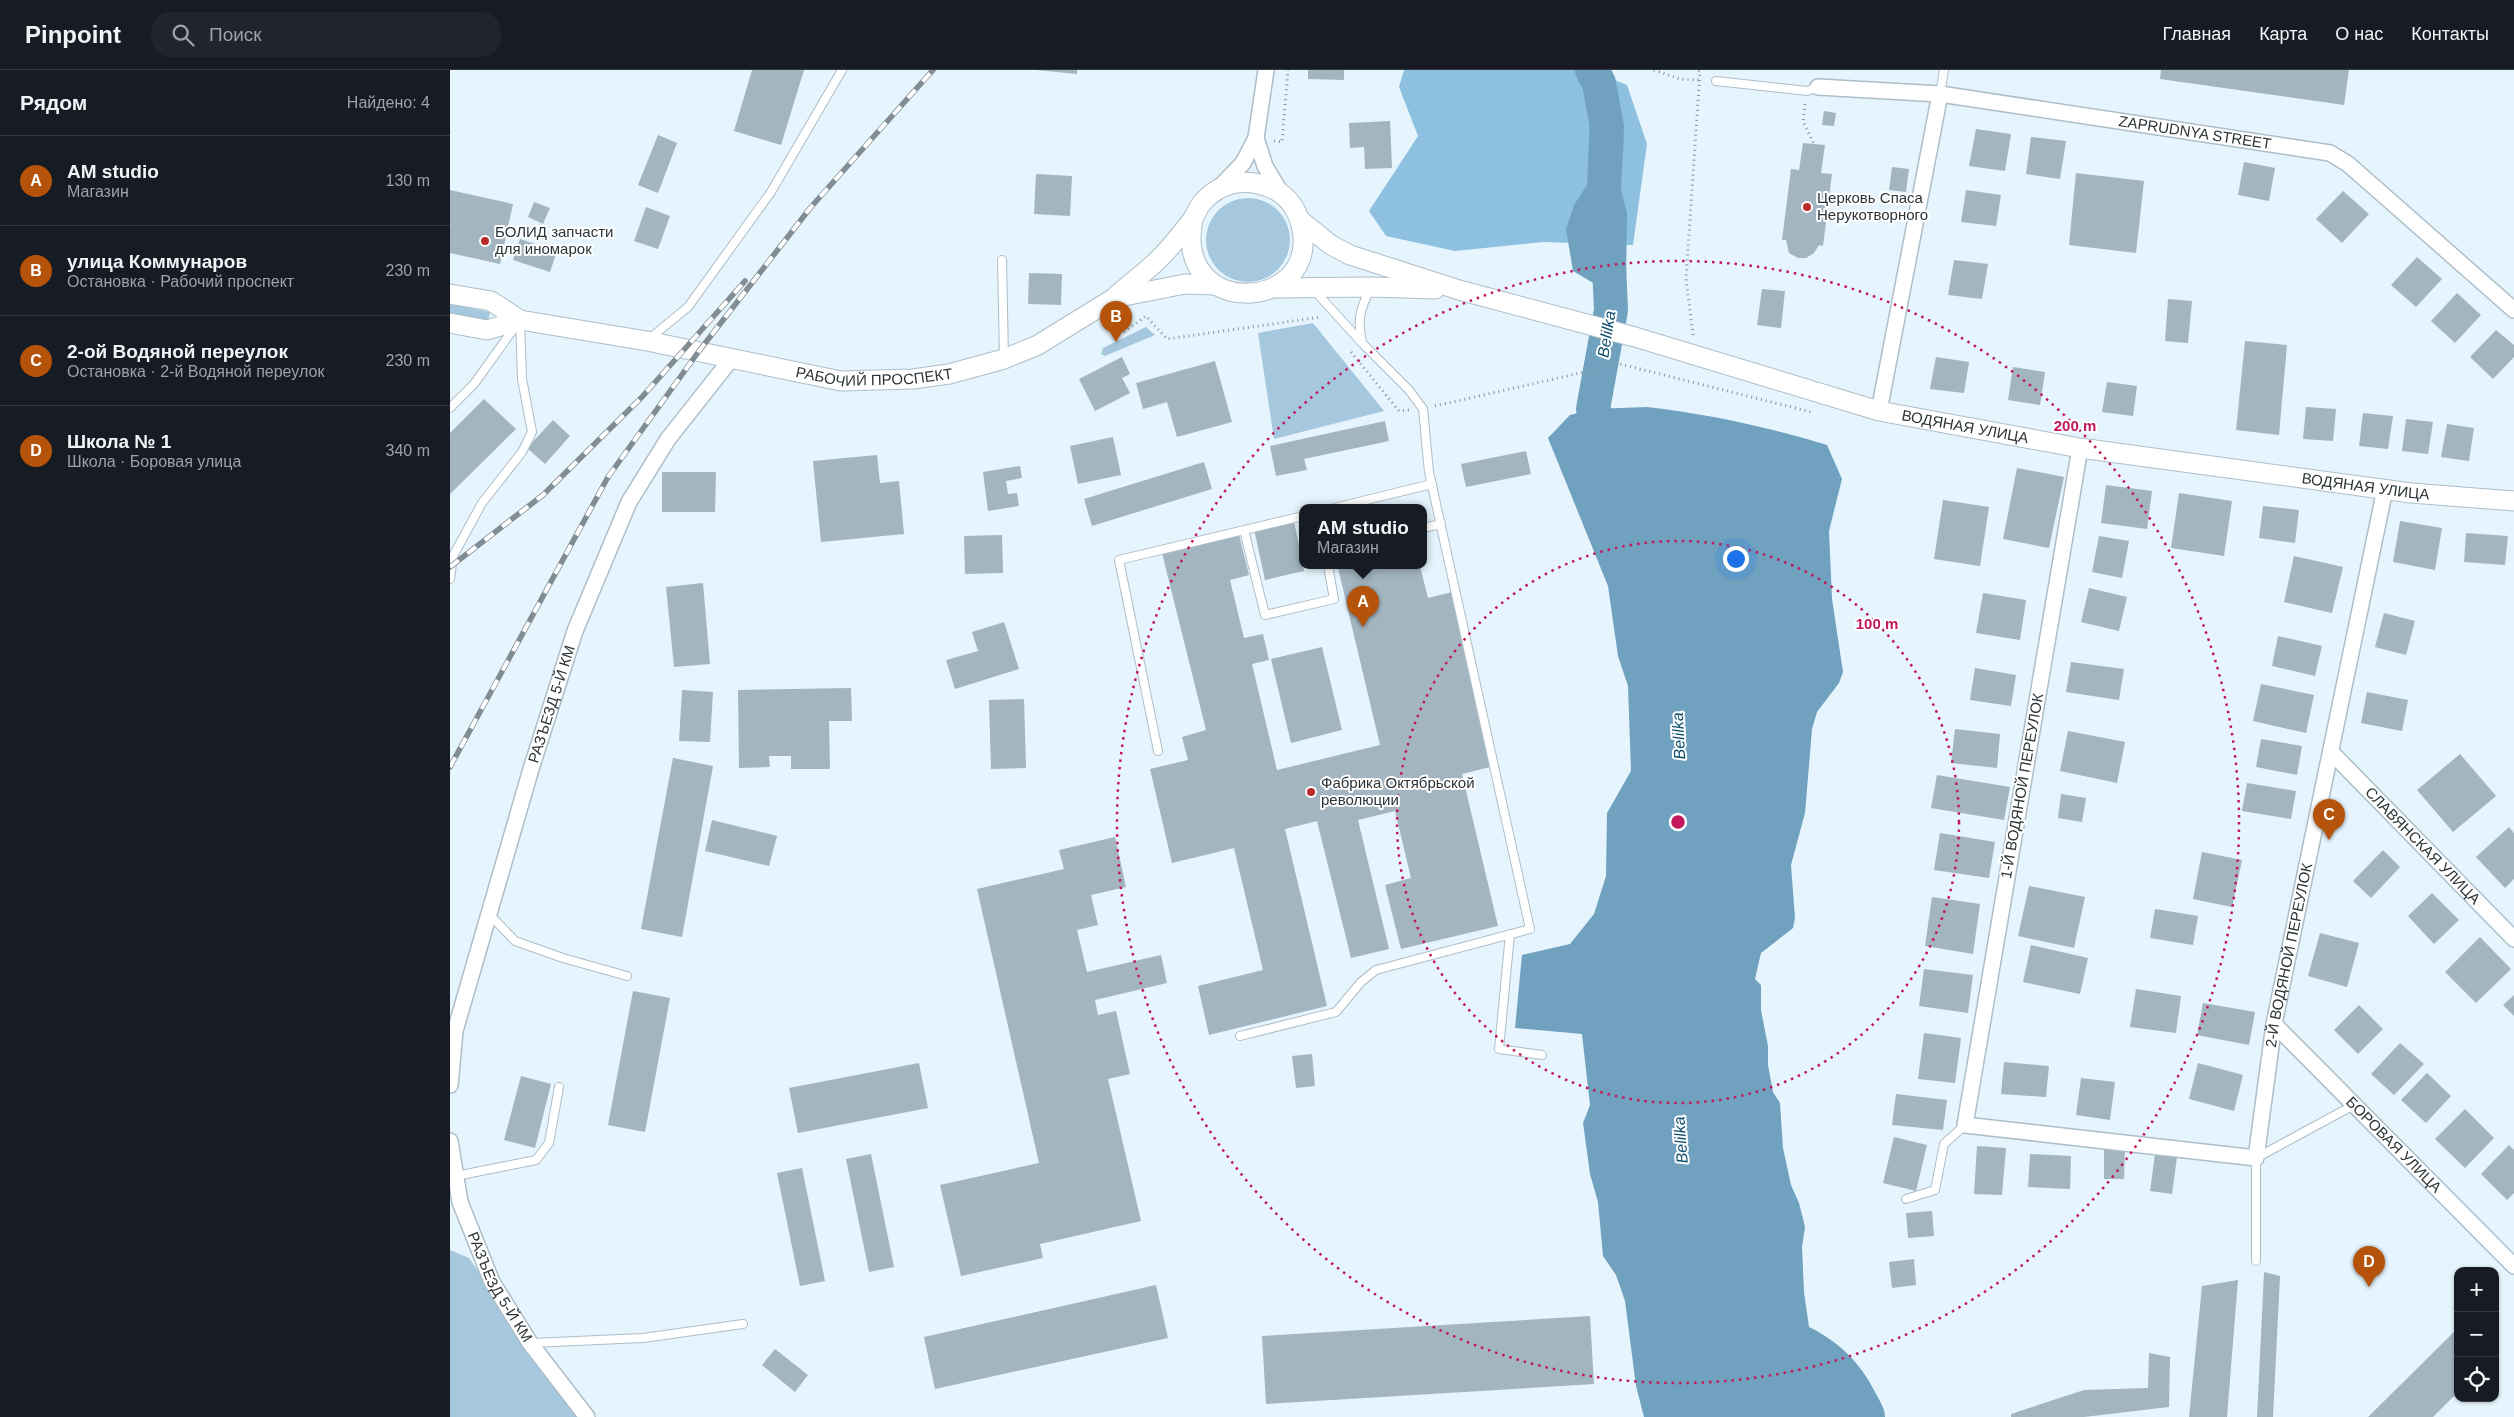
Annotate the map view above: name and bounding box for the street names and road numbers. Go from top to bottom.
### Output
street label: ZAPRUDNYA STREET [2118,112,2272,152]
street label: РАБОЧИЙ ПРОСПЕКТ [795,363,953,390]
street label: ВОДЯНАЯ УЛИЦА [1900,406,2030,446]
street label: ВОДЯНАЯ УЛИЦА [2301,469,2430,502]
street label: РАЗЪЕЗД 5-Й КМ [524,643,578,765]
street label: 1-Й ВОДЯНОЙ ПЕРЕУЛОК [1997,692,2046,880]
street label: СЛАВЯНСКАЯ УЛИЦА [2362,783,2484,907]
street label: 2-Й ВОДЯНОЙ ПЕРЕУЛОК [2262,861,2315,1049]
street label: БОРОВАЯ УЛИЦА [2343,1093,2445,1196]
street label: РАЗЪЕЗД 5-Й КМ [465,1229,536,1345]

